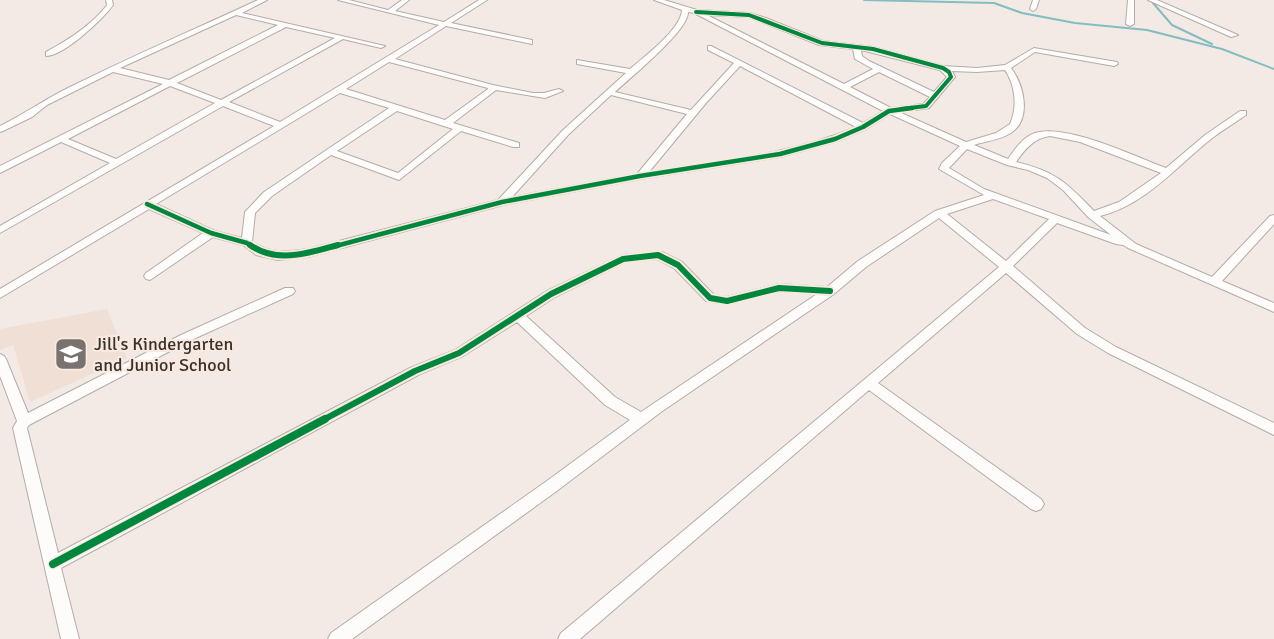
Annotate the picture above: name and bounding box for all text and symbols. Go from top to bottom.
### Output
place label: Jill's Kindergarten and Junior School [94,333,233,376]
school or university icon: Jill's Kindergarten and Junior School [53,336,89,372]

